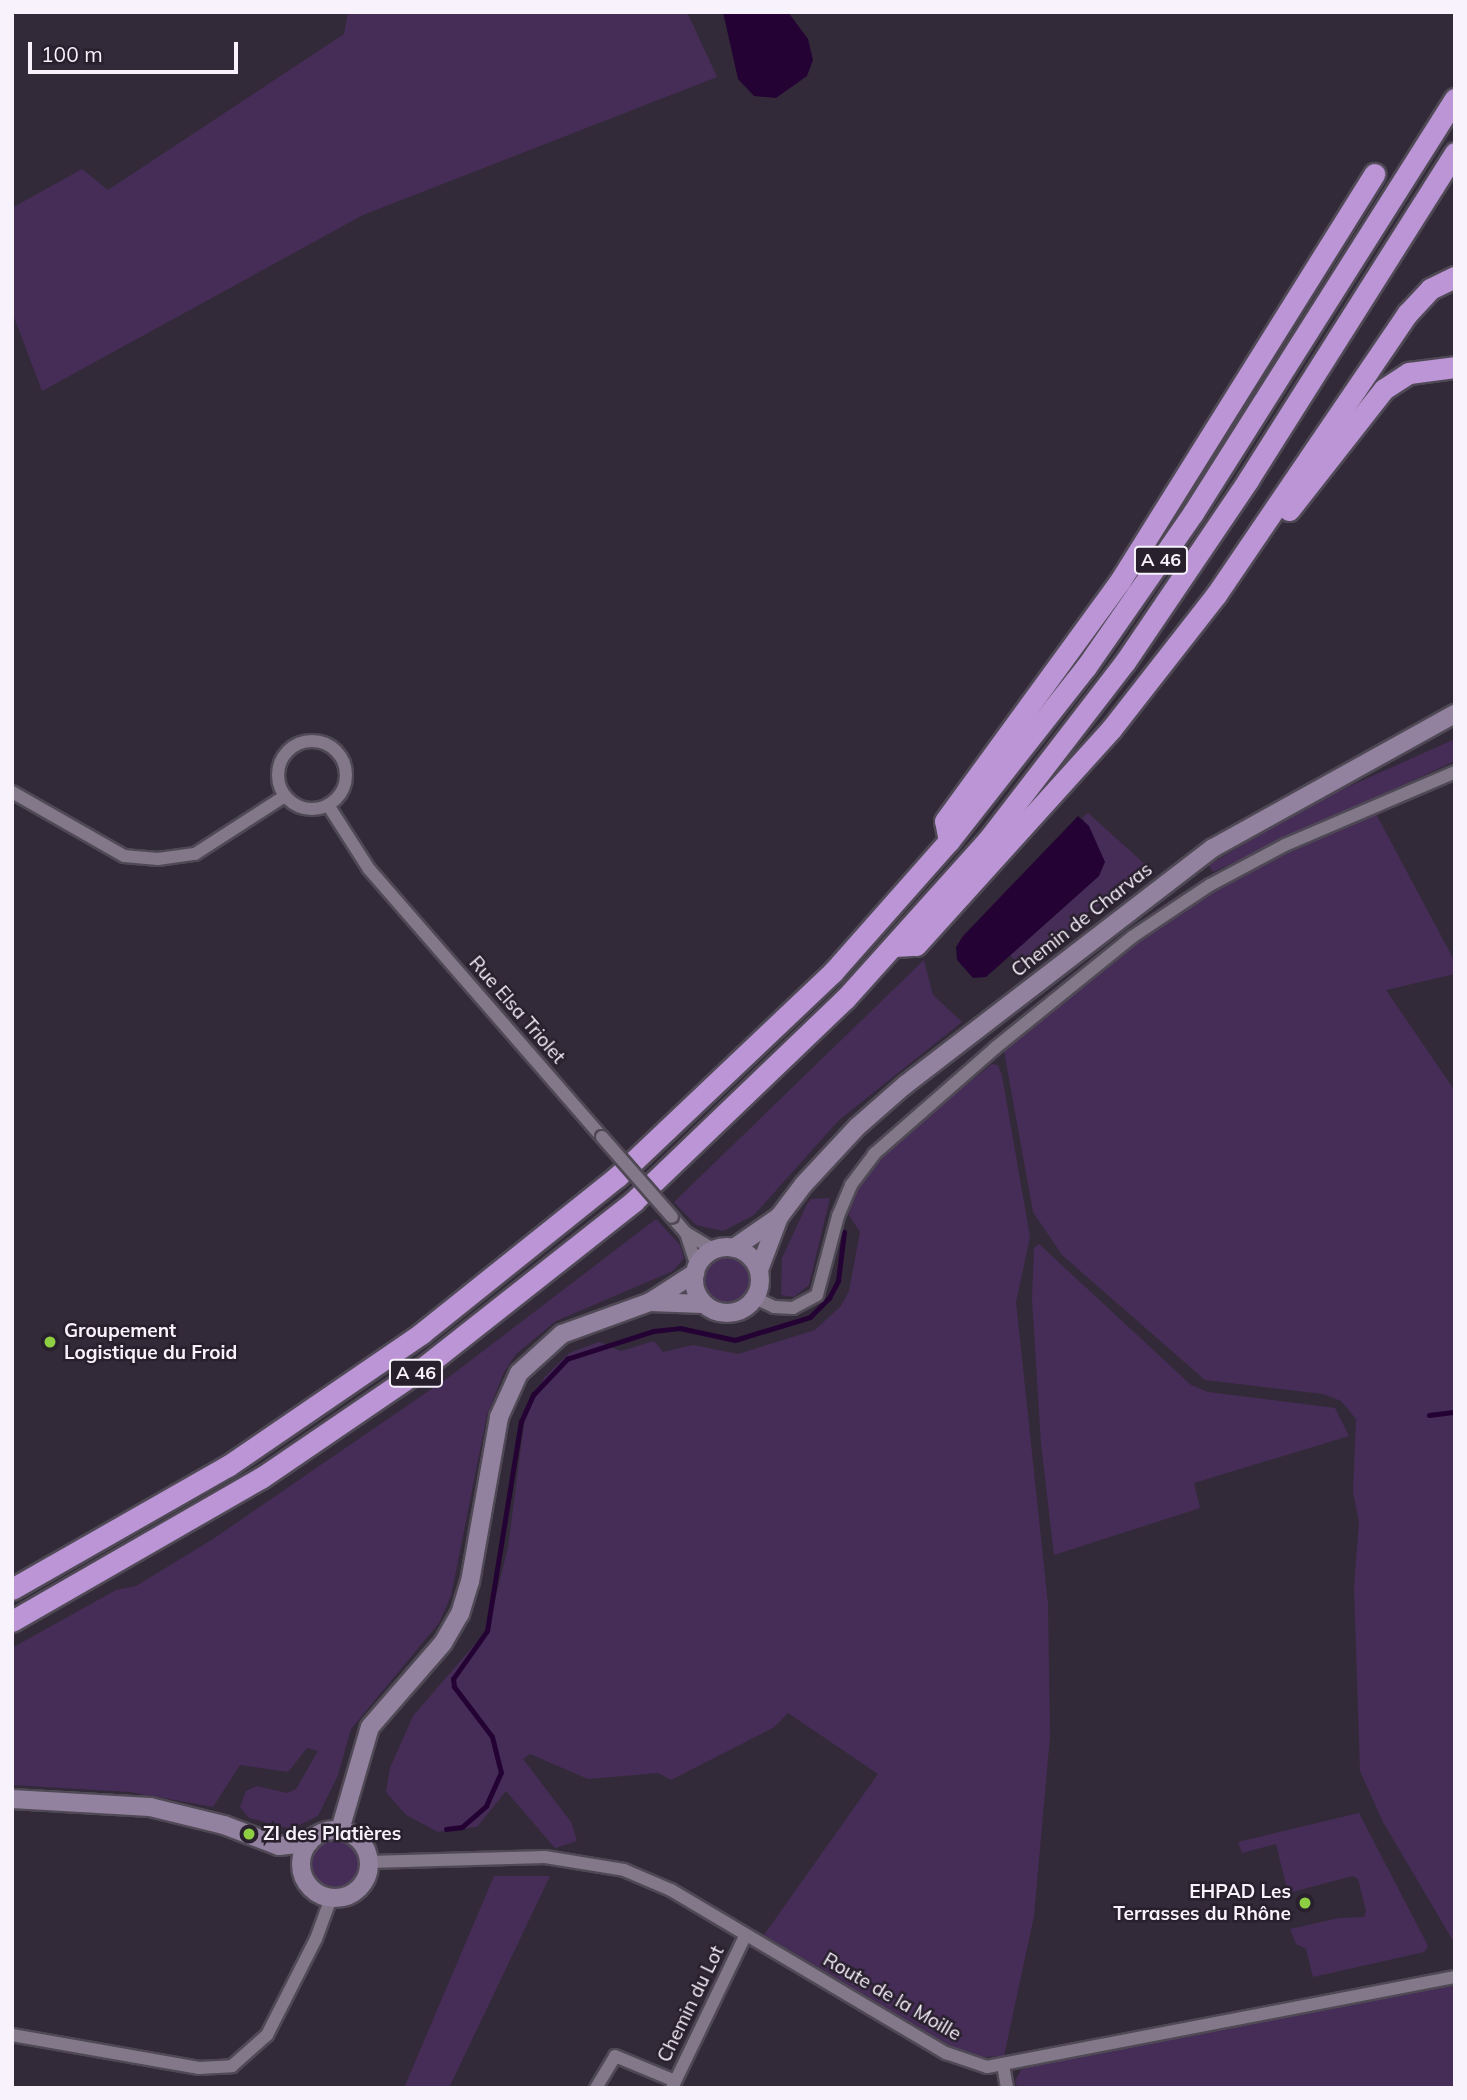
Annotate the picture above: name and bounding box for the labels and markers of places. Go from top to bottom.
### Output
place label: Groupement Logistique du Froid [64,1320,237,1364]
marker: Groupement Logistique du Froid [42,1334,58,1350]
place label: ZI des Platières [263,1823,401,1845]
marker: ZI des Platières [241,1826,257,1842]
place label: EHPAD Les Terrasses du Rhône [1113,1881,1291,1925]
marker: EHPAD Les Terrasses du Rhône [1297,1895,1313,1911]

